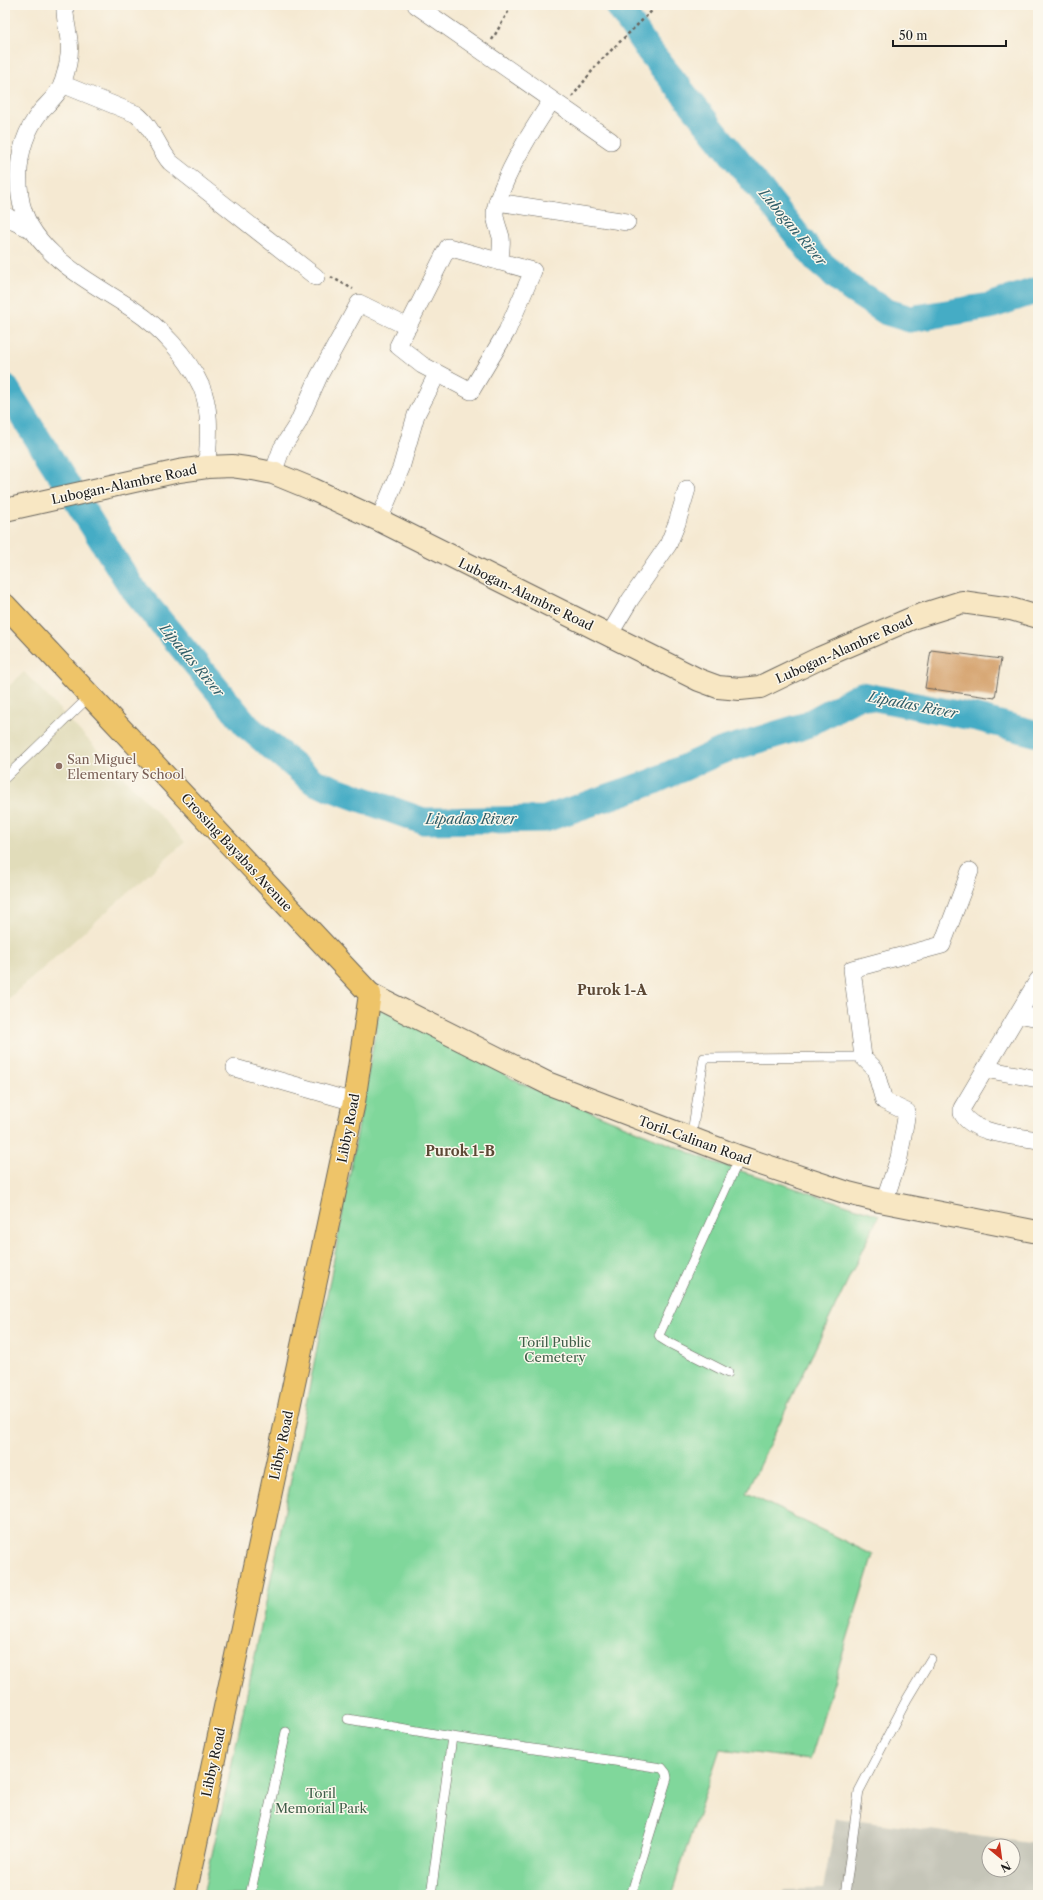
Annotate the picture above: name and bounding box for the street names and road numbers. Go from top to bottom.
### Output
street label: Lubogan-Alambre Road [50,461,198,507]
street label: Lubogan-Alambre Road [456,554,596,634]
street label: Lubogan-Alambre Road [773,611,915,686]
street label: Crossing Bayabas Avenue [178,790,296,914]
street label: Libby Road [333,1092,363,1164]
street label: Toril-Calinan Road [636,1112,754,1168]
street label: Libby Road [266,1409,296,1481]
street label: Libby Road [198,1726,228,1798]

